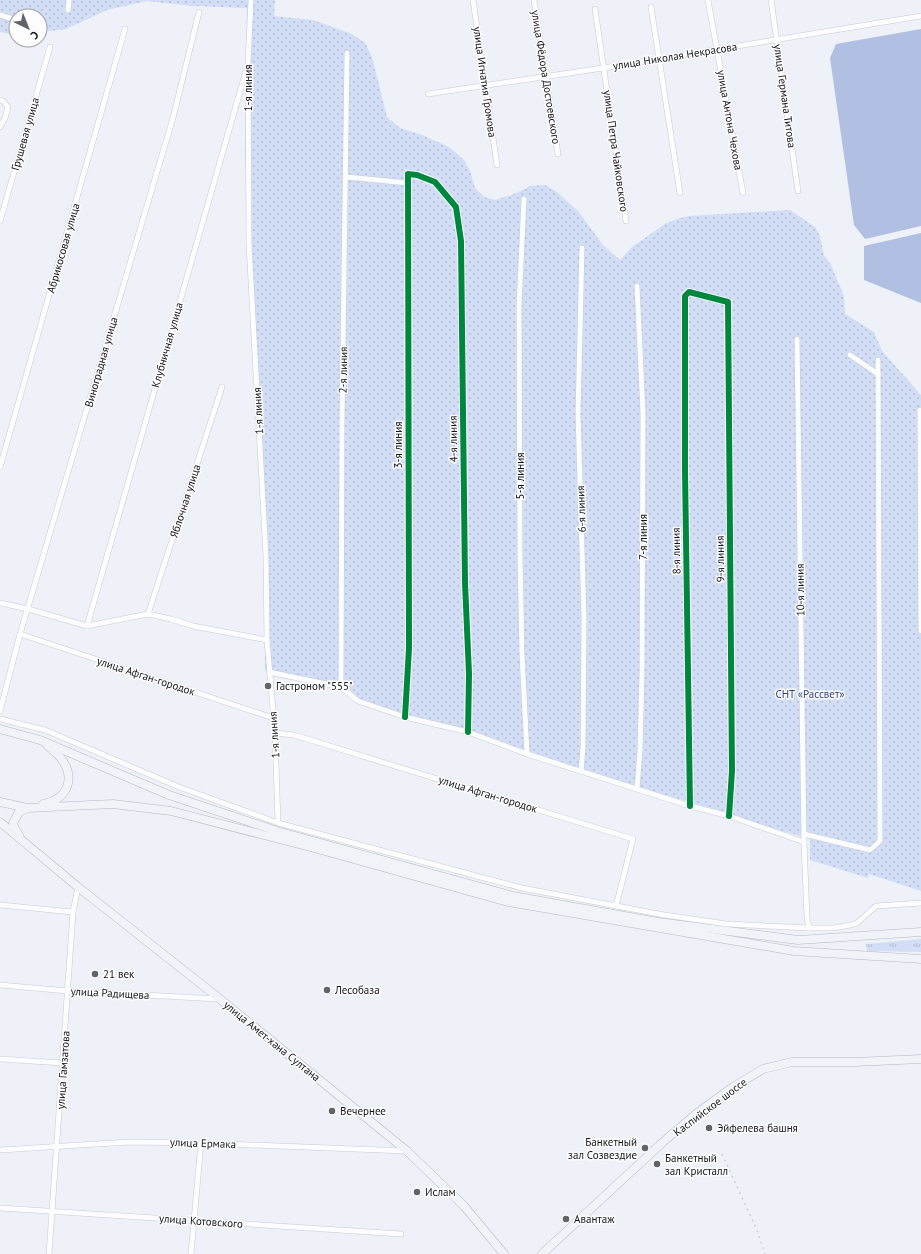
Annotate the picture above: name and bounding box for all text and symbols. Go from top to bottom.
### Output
north arrow [8,8,48,48]
street label: улица Фёдора Достоевского [528,9,564,145]
street label: улица Игнатия Громова [470,26,500,138]
text: С [28,28,42,43]
street label: улица Николая Некрасова [612,39,738,73]
street label: улица Германа Титова [771,43,799,149]
street label: 1-я линия [241,65,255,111]
street label: улица Антона Чехова [714,69,746,171]
street label: улица Петра Чайковского [601,89,631,213]
street label: Грушевая улица [8,96,42,172]
street label: Абрикосовая улица [43,201,83,295]
street label: Клубничная улица [148,301,186,389]
street label: Виноградная улица [81,315,121,409]
street label: 2-я линия [336,346,350,394]
street label: 1-я линия [250,387,266,435]
street label: 4-я линия [446,415,460,463]
street label: 3-я линия [391,422,405,468]
street label: 5-я линия [513,453,527,499]
street label: Яблочная улица [167,462,203,540]
street label: 6-я линия [573,485,589,533]
street label: 7-я линия [636,514,650,560]
street label: 8-я линия [669,527,683,575]
street label: 9-я линия [713,535,727,583]
street label: 10-я линия [793,563,807,617]
street label: улица Афган-городок [95,654,198,699]
place label: Гастроном "555" [276,679,353,693]
marker: Гастроном "555" [263,681,273,691]
park label: СНТ «Рассвет» [775,687,845,701]
street label: 1-я линия [265,711,283,759]
street label: улица Афган-городок [437,772,540,816]
place label: 21 век [103,967,135,981]
marker: 21 век [90,969,100,979]
place label: Лесобаза [334,983,380,997]
street label: улица Радищева [70,984,150,1002]
marker: Лесобаза [322,985,332,995]
street label: улица Амет-хана Султана [221,998,323,1084]
street label: улица Гамзатова [53,1030,73,1110]
street label: Каспийское шоссе [670,1075,750,1139]
place label: Вечернее [340,1104,386,1118]
marker: Вечернее [327,1106,337,1116]
place label: Эйфелева башня [717,1121,798,1135]
marker: Эйфелева башня [704,1123,714,1133]
street label: улица Ермака [170,1135,236,1151]
place label: Банкетный зал Созвездие [568,1135,637,1162]
marker: Банкетный зал Созвездие [640,1143,650,1153]
place label: Банкетный зал Кристалл [665,1151,728,1178]
marker: Банкетный зал Кристалл [652,1159,662,1169]
place label: Ислам [425,1185,456,1199]
marker: Ислам [412,1187,422,1197]
street label: улица Котовского [159,1211,243,1231]
place label: Авантаж [574,1212,615,1226]
marker: Авантаж [561,1214,571,1224]

